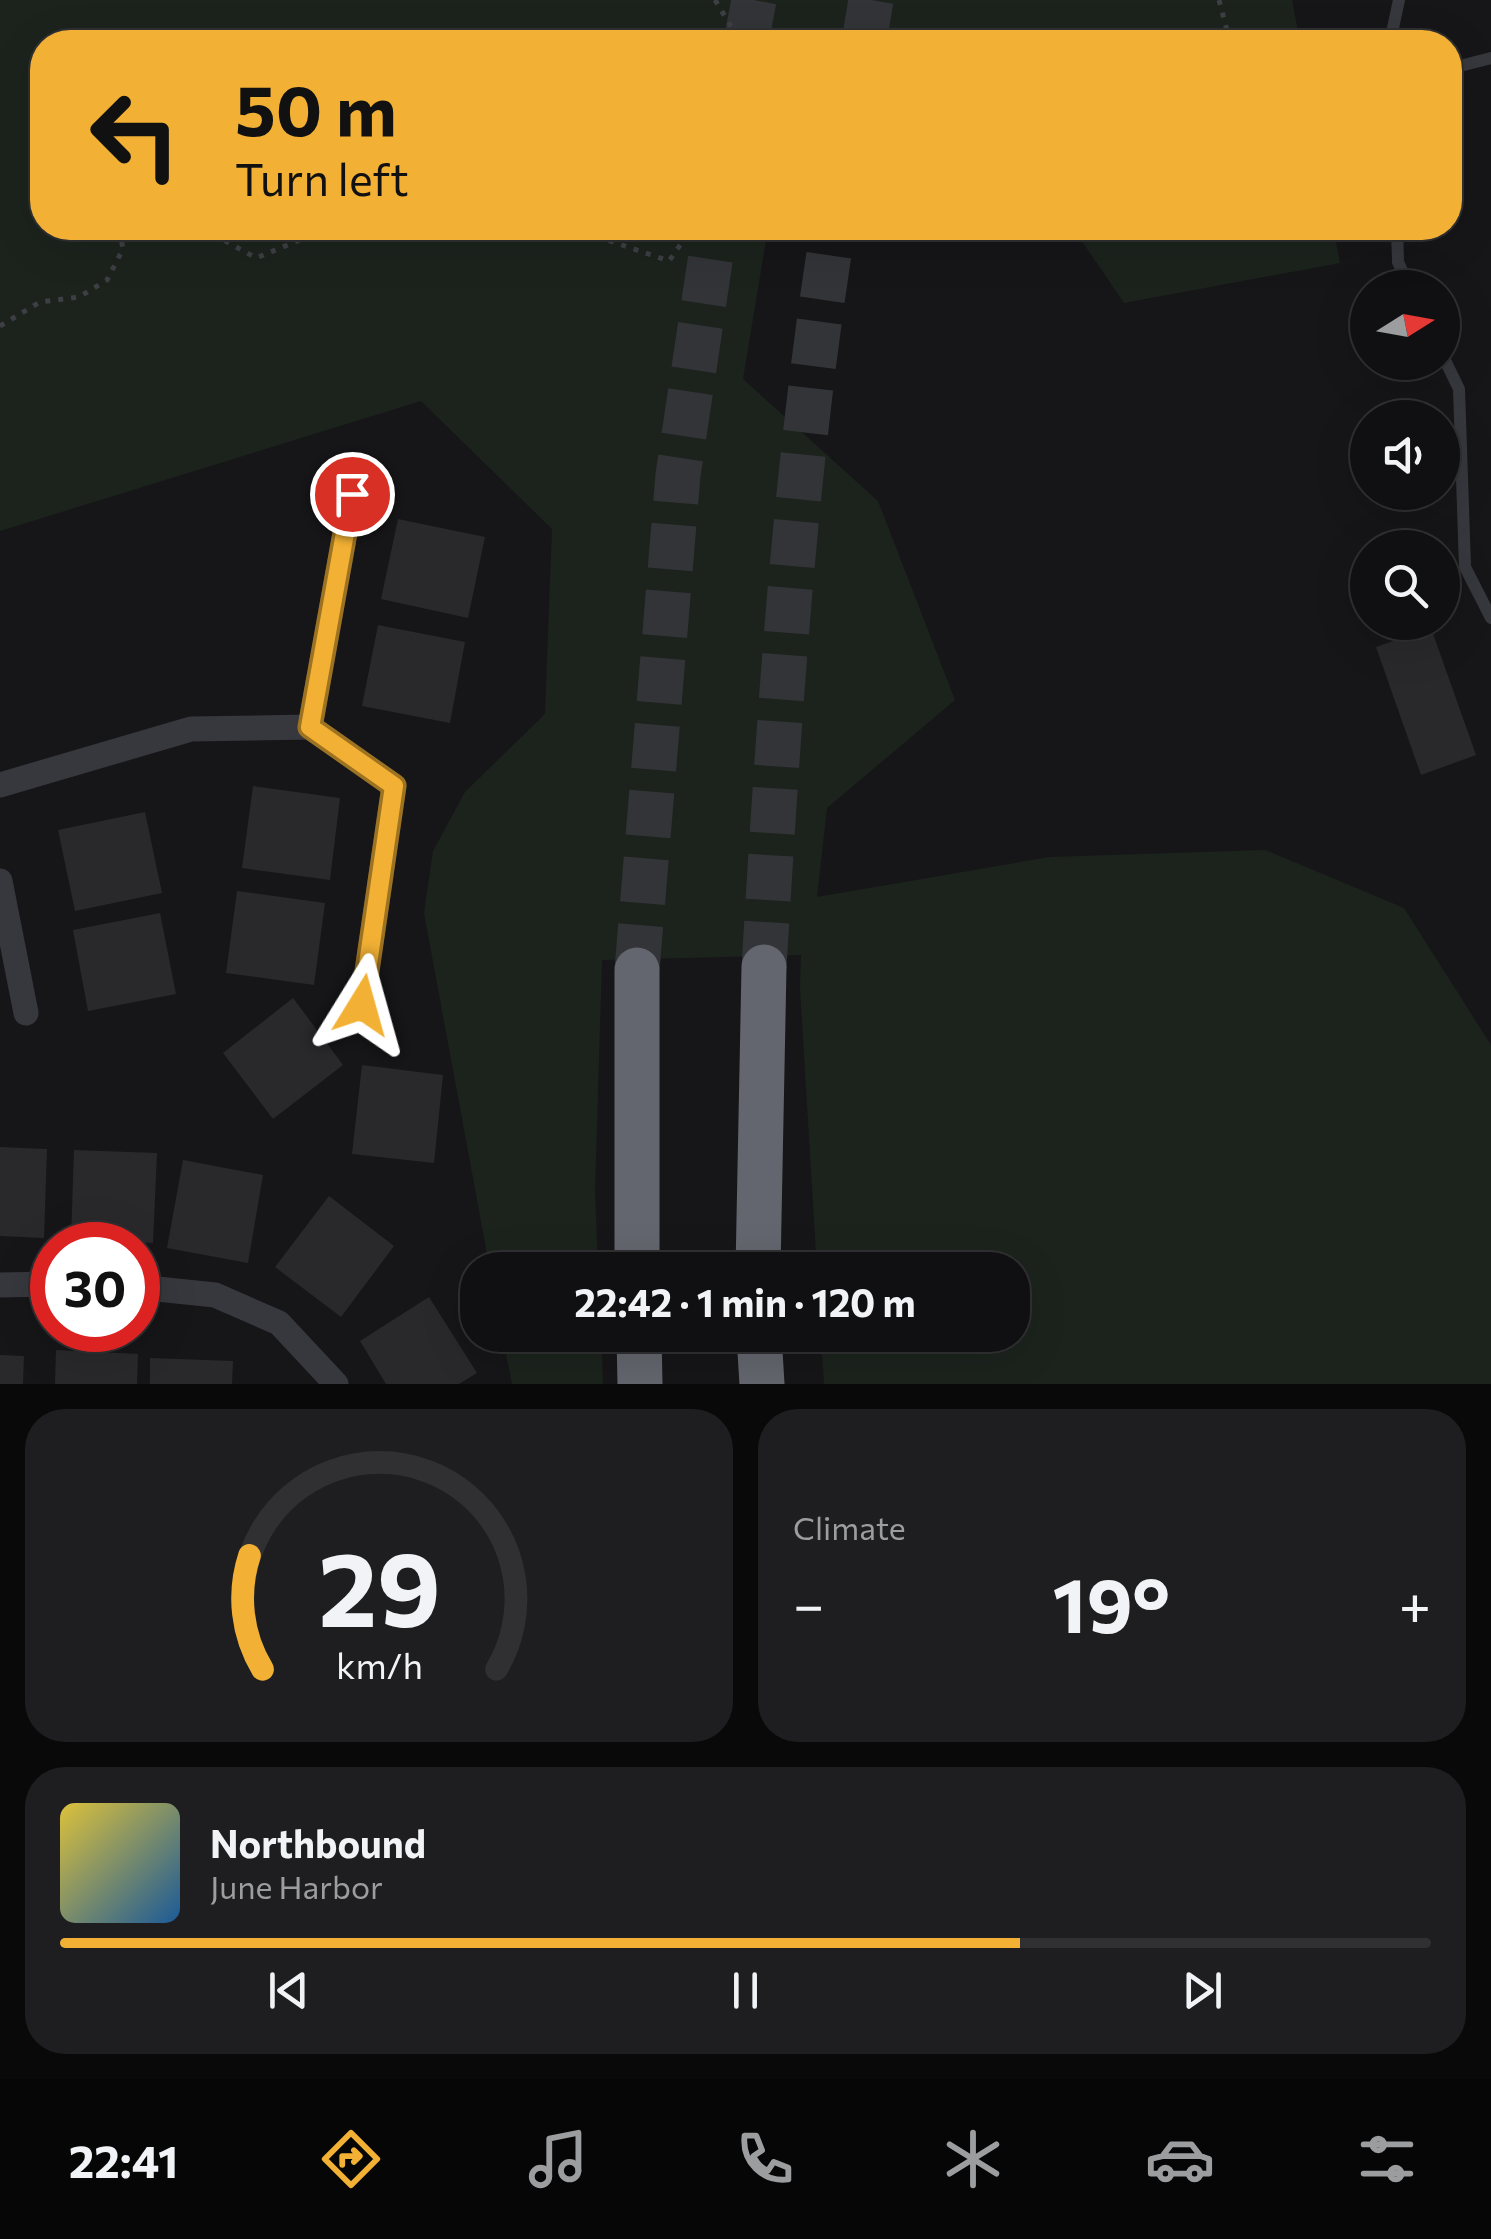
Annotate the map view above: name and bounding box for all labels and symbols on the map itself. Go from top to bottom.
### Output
north arrow [1350,270,1460,380]
pin [310,452,395,537]
position arrow [310,953,414,1057]
speed limit sign: 30 [30,1222,160,1352]

